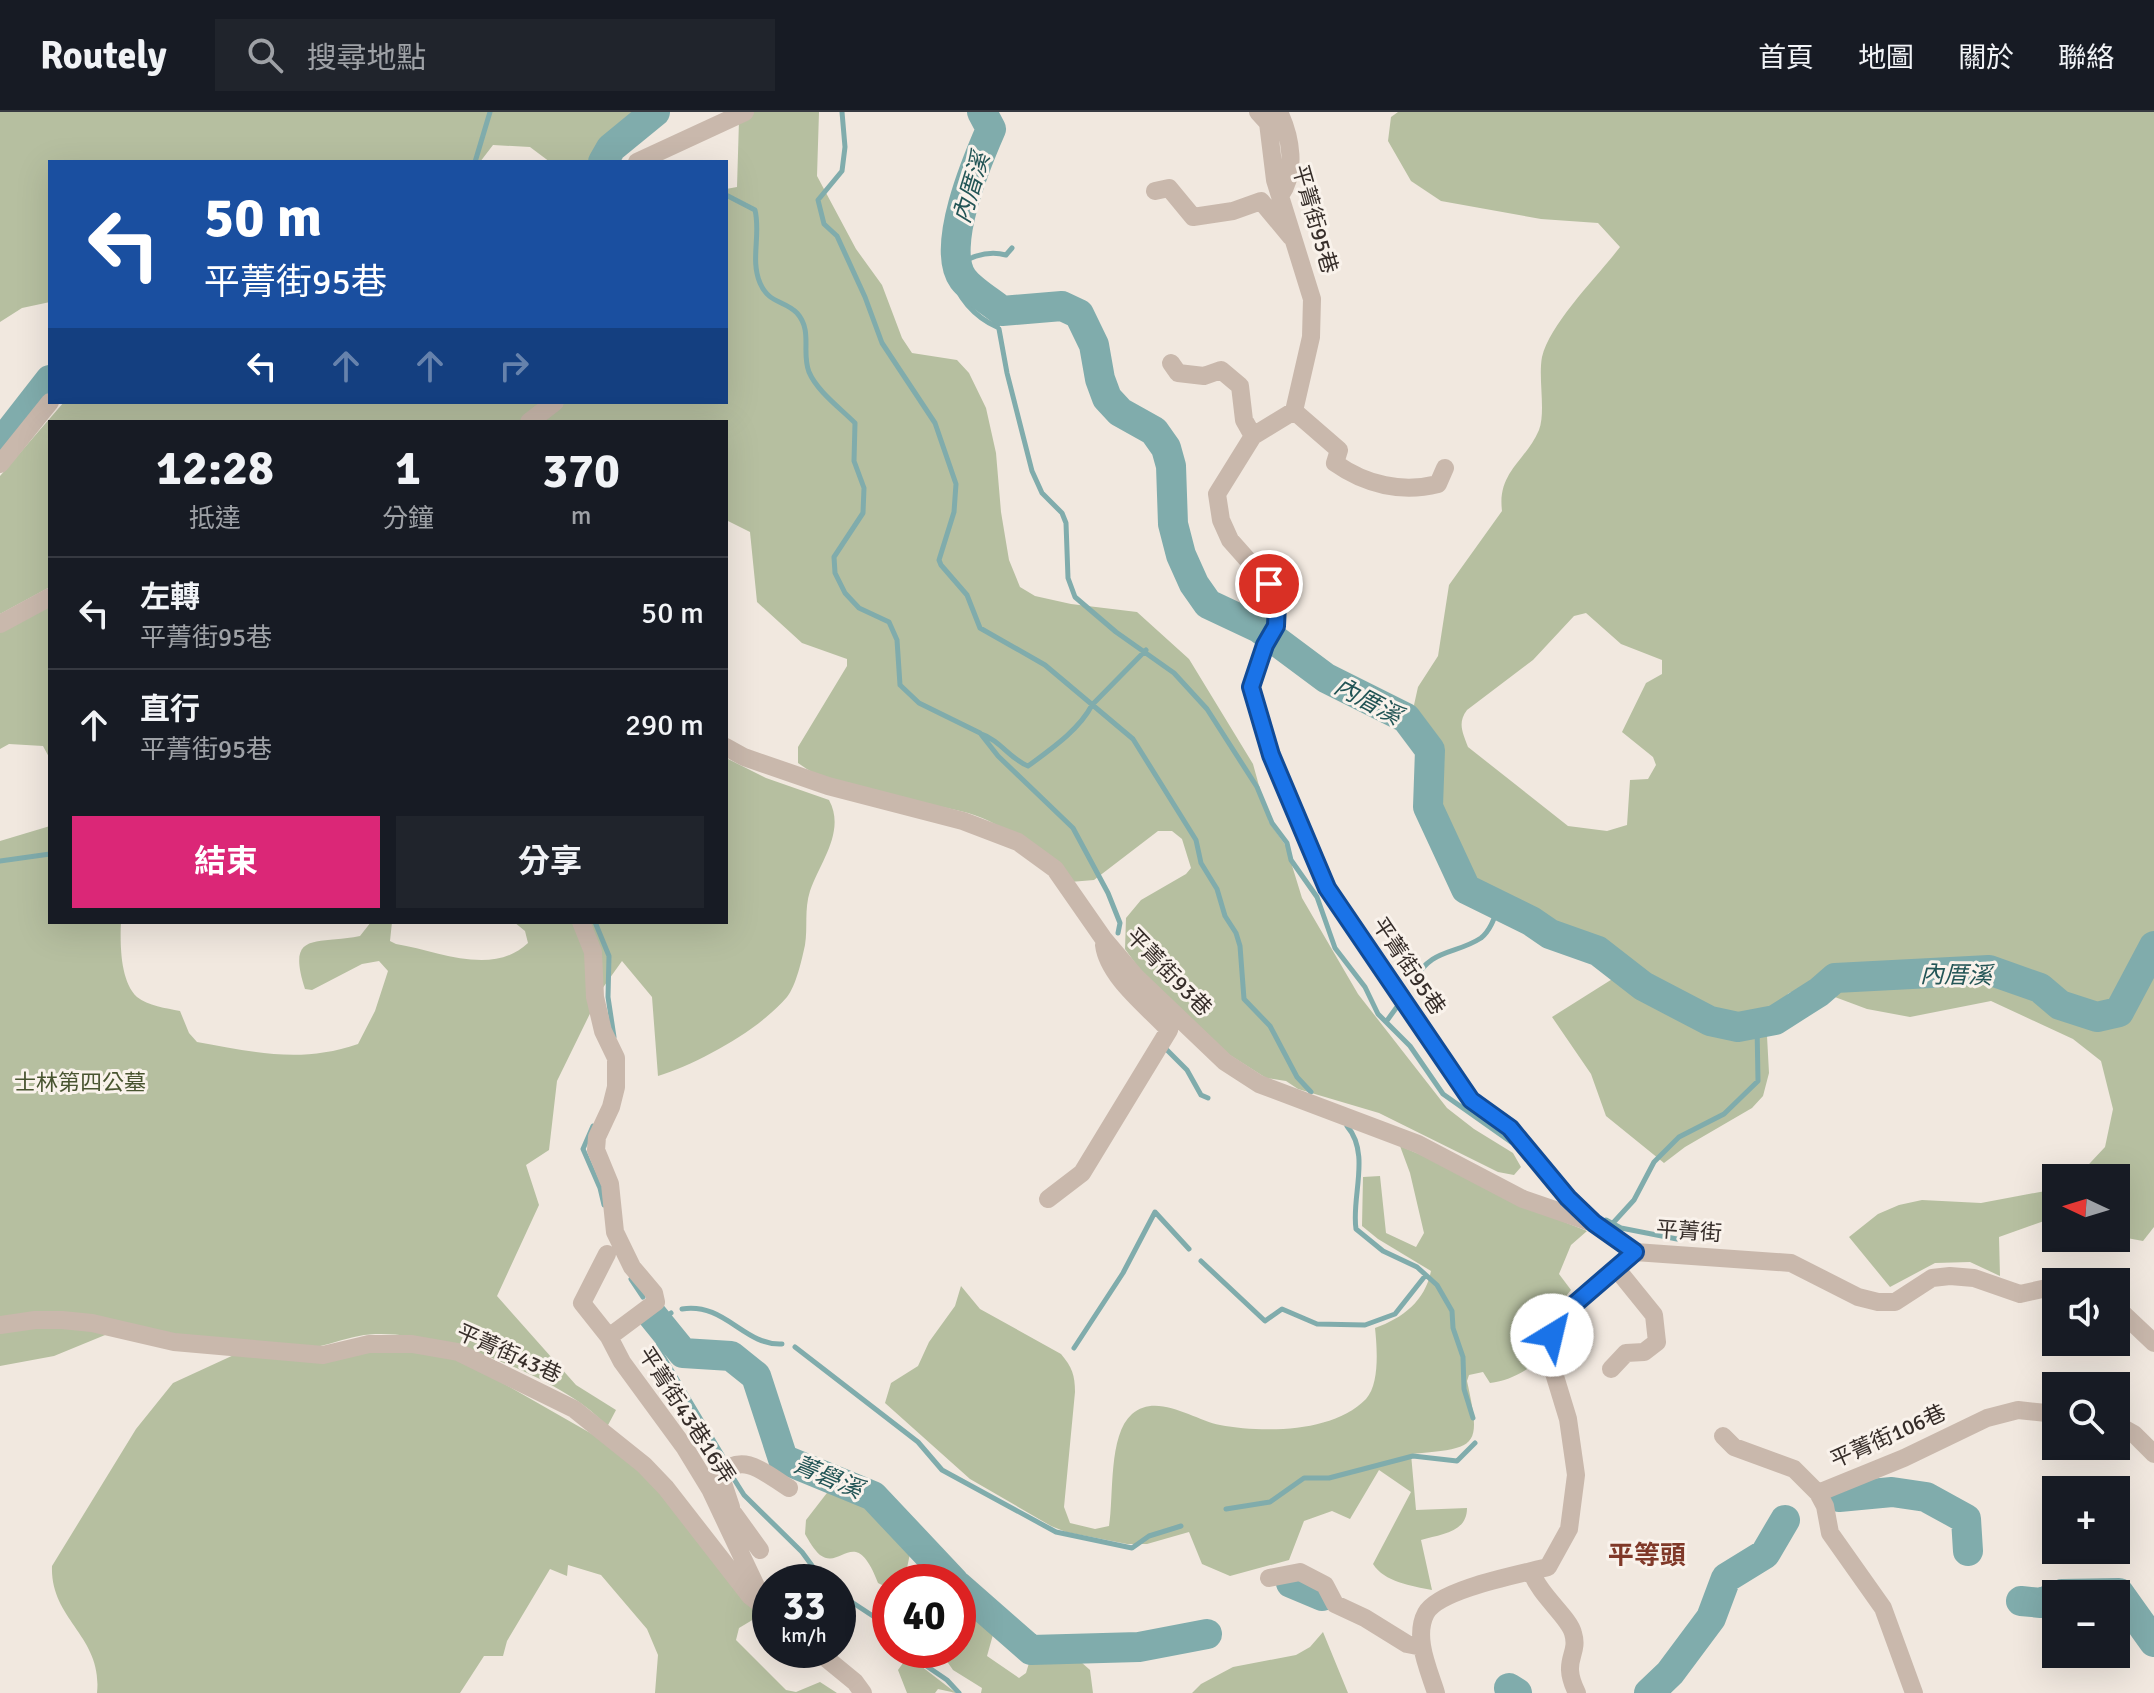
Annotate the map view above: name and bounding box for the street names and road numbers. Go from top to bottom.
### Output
street label: 平菁街95巷 [1287,162,1343,276]
street label: 平菁街95巷 [1367,912,1451,1020]
street label: 平菁街93巷 [1120,922,1218,1022]
street label: 平菁街 [1655,1215,1723,1247]
street label: 平菁街43巷 [452,1318,566,1388]
street label: 平菁街43巷16弄 [633,1342,741,1488]
street label: 平菁街106巷 [1826,1399,1950,1473]

